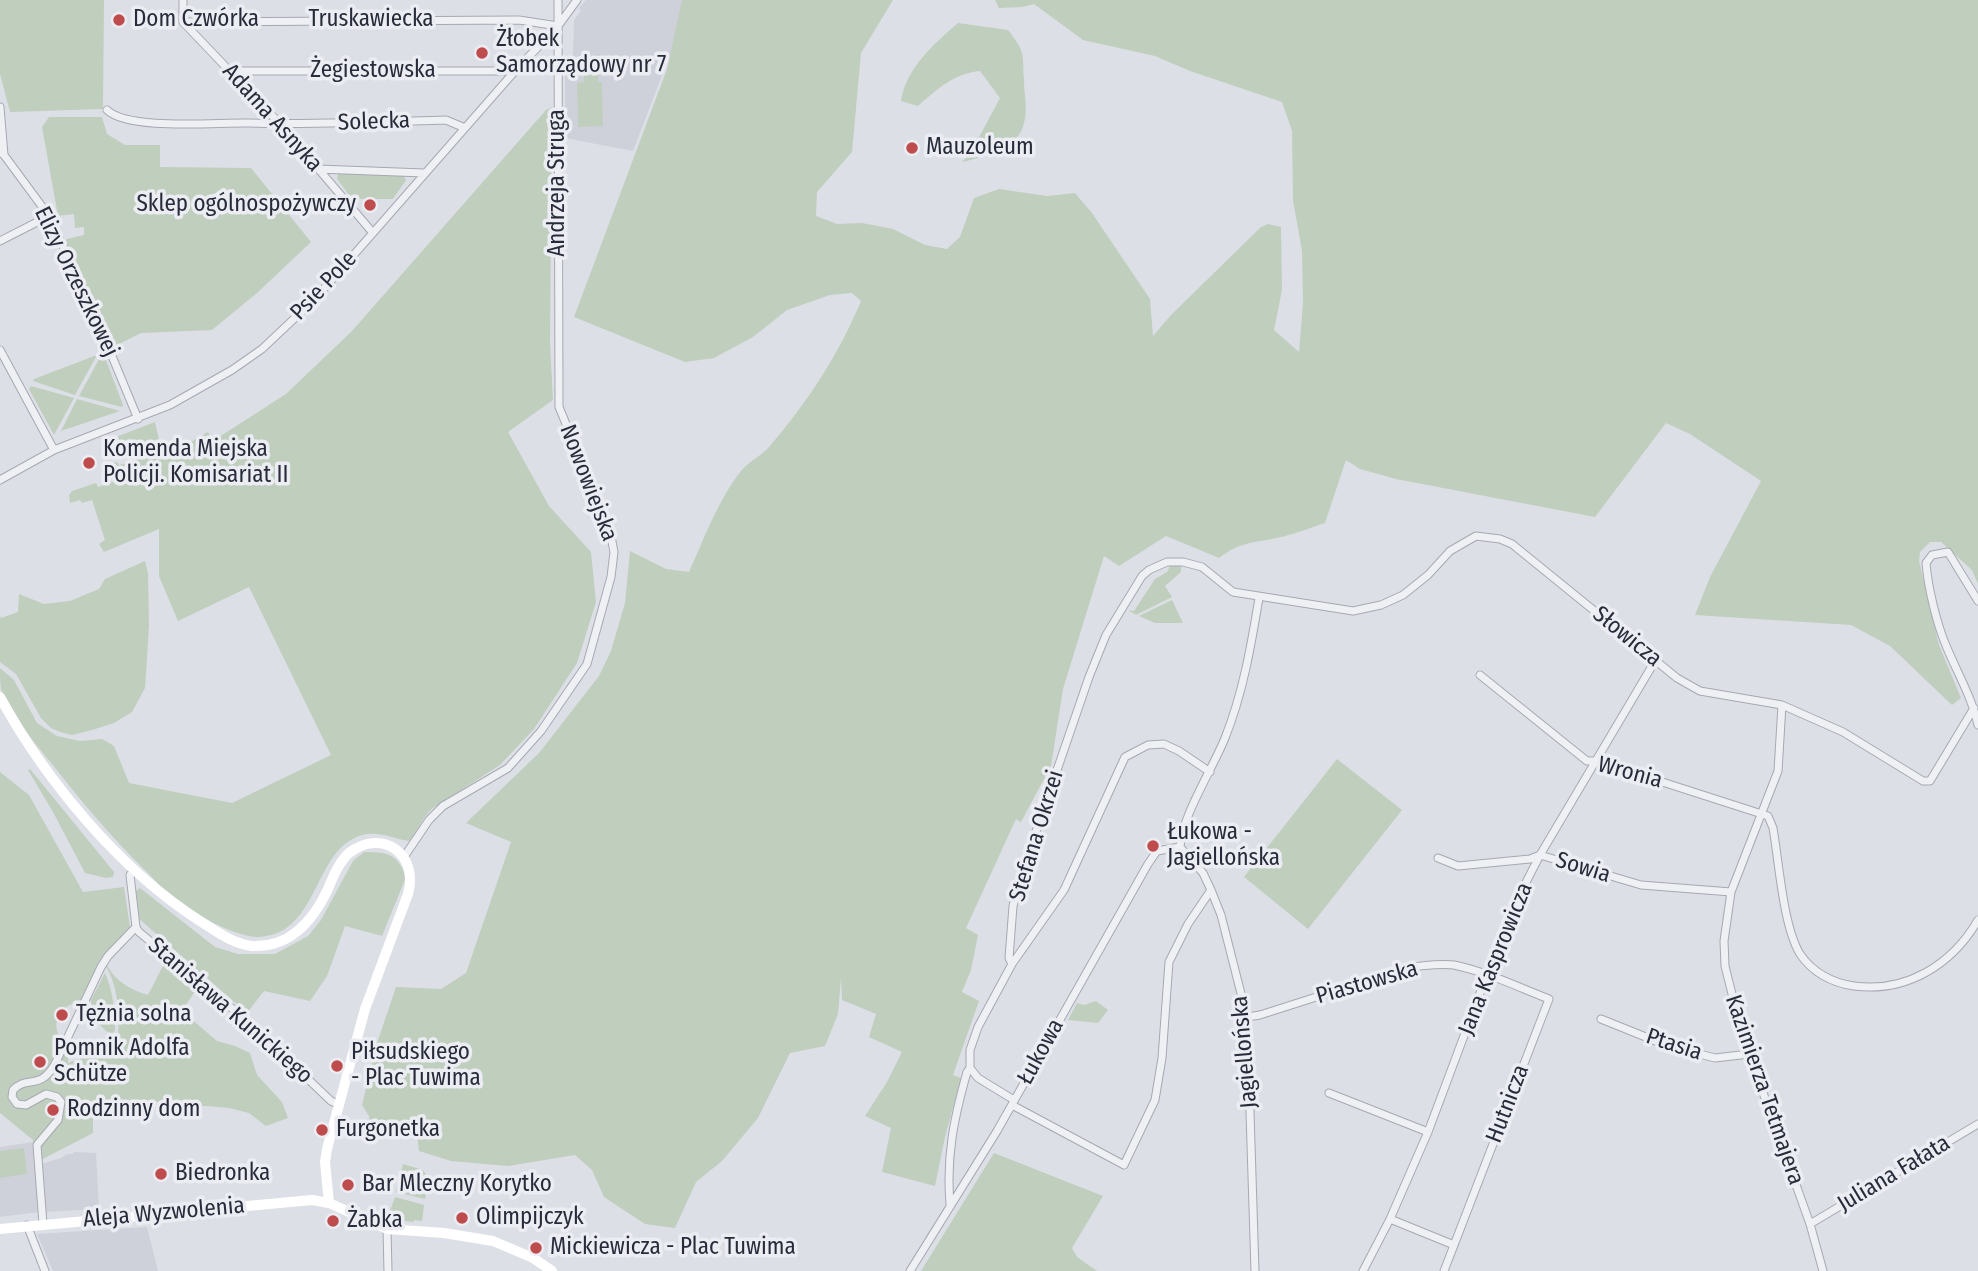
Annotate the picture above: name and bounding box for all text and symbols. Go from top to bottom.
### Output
place label: Dom Czwórka [133,6,259,34]
street label: Truskawiecka [308,6,434,34]
marker: Dom Czwórka [111,12,127,28]
place label: Żłobek Samorządowy nr 7 [496,26,666,80]
marker: Żłobek Samorządowy nr 7 [474,45,490,61]
street label: Żegiestowska [310,57,436,85]
street label: Adama Asnyka [216,58,328,178]
street label: Solecka [337,107,411,137]
street label: Andrzeja Struga [544,109,572,257]
place label: Mauzoleum [926,134,1034,162]
marker: Mauzoleum [904,140,920,156]
place label: Sklep ogólnospożywczy [136,191,356,219]
marker: Sklep ogólnospożywczy [362,197,378,213]
street label: Elizy Orzeszkowej [28,202,124,362]
street label: Psie Pole [285,246,363,326]
street label: Nowowiejska [553,421,623,545]
place label: Komenda Miejska Policji. Komisariat II [103,436,288,490]
marker: Komenda Miejska Policji. Komisariat II [81,455,97,471]
street label: Słowicza [1587,601,1667,673]
street label: Wronia [1595,751,1665,795]
street label: Stefana Okrzei [1004,767,1070,905]
place label: Łukowa - Jagiellońska [1167,819,1280,873]
marker: Łukowa - Jagiellońska [1145,838,1161,854]
street label: Sowia [1552,847,1614,889]
street label: Jana Kasprowicza [1453,879,1539,1039]
street label: Stanisława Kunickiego [142,932,318,1090]
street label: Piastowska [1313,955,1421,1011]
street label: Kazimierza Tetmajera [1719,991,1809,1189]
street label: Jagiellońska [1226,995,1264,1109]
place label: Tężnia solna [76,1001,192,1029]
marker: Tężnia solna [54,1007,70,1023]
street label: Łukowa [1012,1014,1070,1090]
street label: Ptasia [1643,1023,1705,1067]
place label: Pomnik Adolfa Schütze [54,1035,190,1089]
place label: Piłsudskiego - Plac Tuwima [351,1039,481,1093]
marker: Pomnik Adolfa Schütze [32,1054,48,1070]
marker: Piłsudskiego - Plac Tuwima [329,1058,345,1074]
street label: Hutnicza [1481,1061,1535,1147]
place label: Rodzinny dom [67,1096,200,1124]
marker: Rodzinny dom [45,1102,61,1118]
place label: Furgonetka [336,1116,440,1144]
marker: Furgonetka [314,1122,330,1138]
street label: Juliana Fałata [1833,1130,1955,1218]
place label: Biedronka [175,1160,270,1188]
marker: Biedronka [153,1166,169,1182]
place label: Bar Mleczny Korytko [362,1171,552,1199]
marker: Bar Mleczny Korytko [340,1177,356,1193]
street label: Aleja Wyzwolenia [82,1192,246,1234]
place label: Olimpijczyk [476,1204,584,1232]
place label: Żabka [347,1207,403,1235]
marker: Olimpijczyk [454,1210,470,1226]
marker: Żabka [325,1213,341,1229]
place label: Mickiewicza - Plac Tuwima [550,1234,796,1262]
marker: Mickiewicza - Plac Tuwima [528,1240,544,1256]

